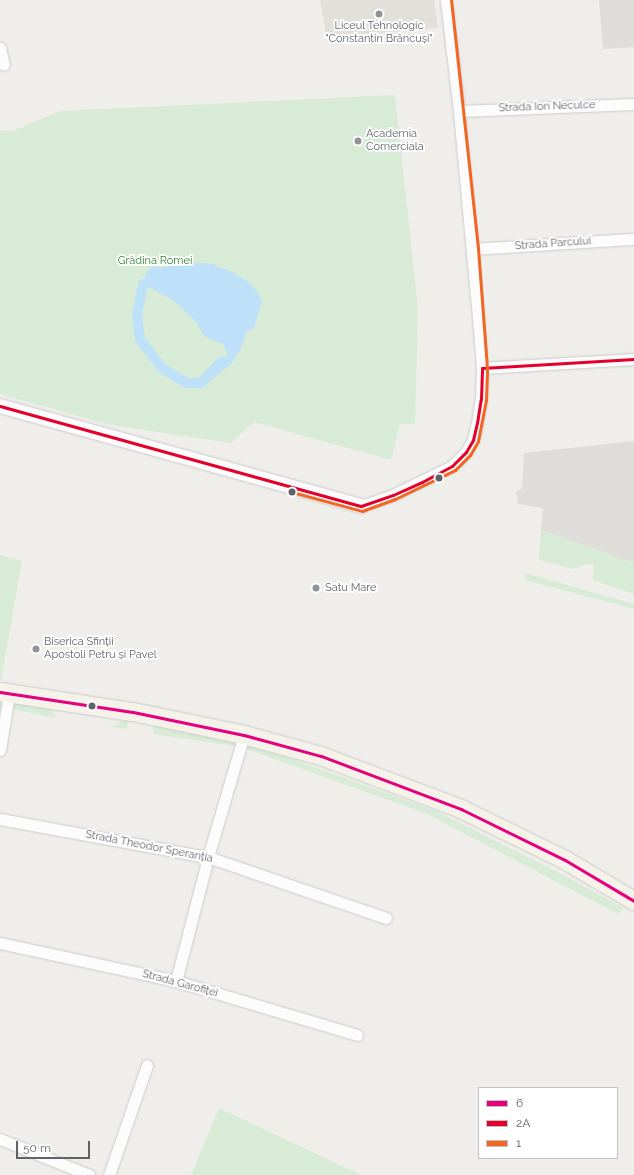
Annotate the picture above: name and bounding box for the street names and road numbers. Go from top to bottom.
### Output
street label: Strada Ion Neculce [498,99,596,115]
street label: Strada Parcului [514,235,592,253]
street label: Strada Theodor Speranția [84,828,214,866]
street label: Strada Garofiței [141,968,219,1000]

